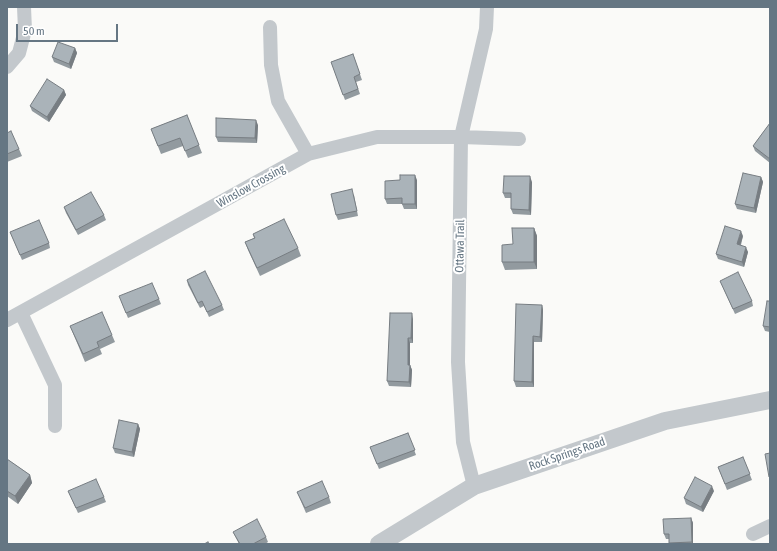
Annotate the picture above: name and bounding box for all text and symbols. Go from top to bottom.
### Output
scale bar [18,16,120,42]
text: 50 m [23,24,45,38]
street label: Winslow Crossing [214,161,288,211]
street label: Ottawa Trail [452,219,468,273]
street label: Rock Springs Road [527,434,607,474]

